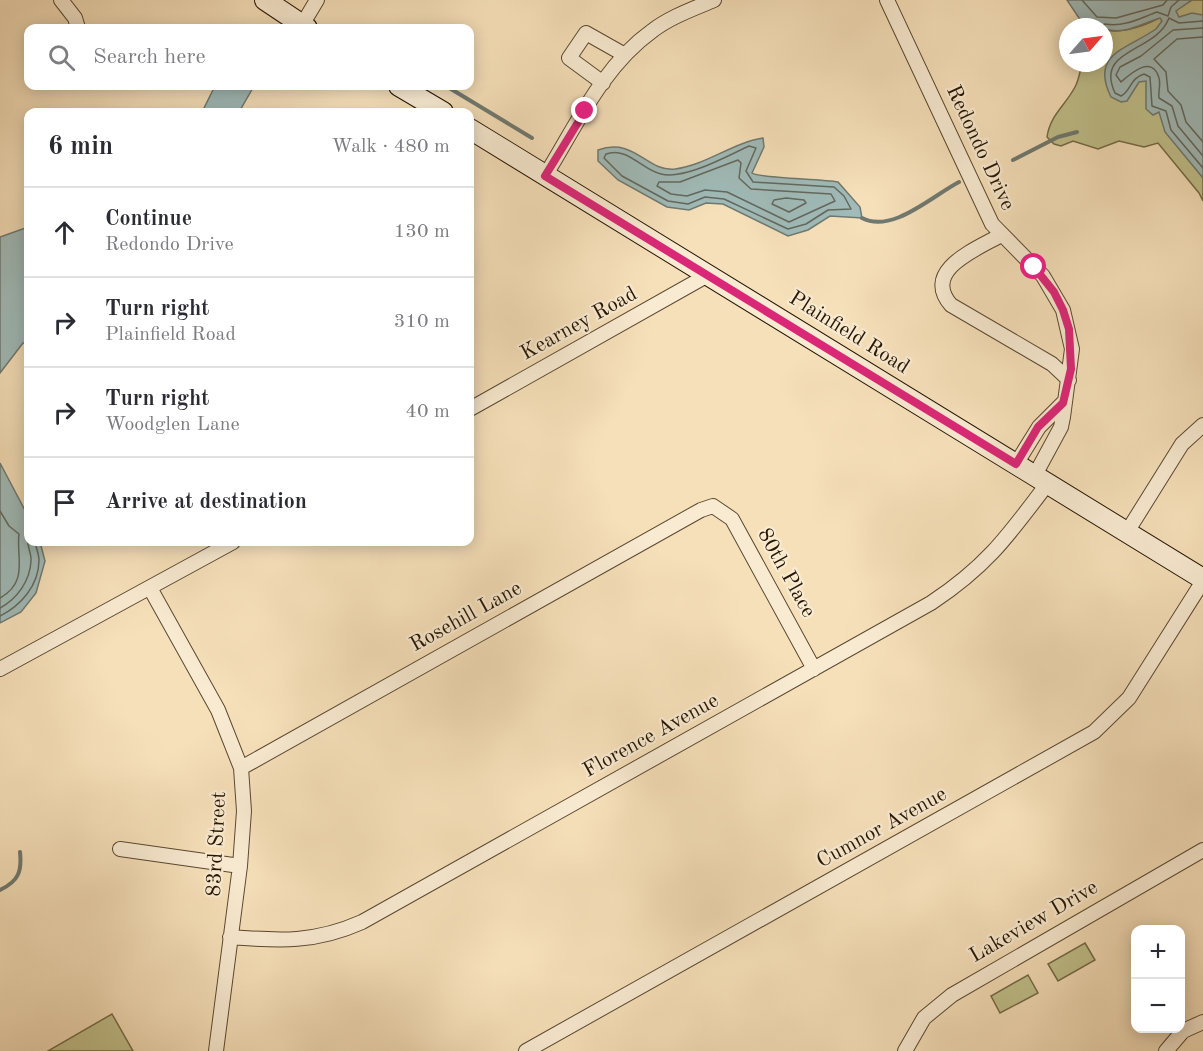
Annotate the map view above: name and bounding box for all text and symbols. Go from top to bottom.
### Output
north arrow [1059,18,1113,72]
search box [24,24,474,90]
icon: search [45,41,78,74]
text: Search here [93,46,206,68]
street label: Redondo Drive [942,82,1018,214]
route end [571,97,597,123]
text: 6 min [48,134,113,160]
text: Walk · 480 m [331,137,450,157]
text: Continue [105,208,192,230]
icon: ahead [48,216,81,249]
text: 130 m [394,222,450,242]
text: Redondo Drive [105,235,234,255]
route start [1020,253,1046,279]
street label: Kearney Road [517,283,641,365]
street label: Plainfield Road [785,288,913,378]
text: Turn right [105,298,209,320]
icon: right [48,306,81,339]
text: 310 m [394,312,450,332]
text: Plainfield Road [105,325,236,345]
text: Turn right [105,388,209,410]
icon: right [48,396,81,429]
text: 40 m [405,402,450,422]
text: Woodglen Lane [105,415,240,435]
icon: arrive [48,486,81,519]
text: Arrive at destination [105,491,307,513]
street label: 80th Place [753,525,819,621]
street label: Rosehill Lane [407,578,525,656]
street label: Florence Avenue [580,690,722,782]
street label: Cumnor Avenue [814,784,950,872]
street label: 83rd Street [204,791,230,897]
street label: Lakeview Drive [966,877,1102,967]
map controls [1131,925,1185,1033]
button: + [1131,925,1185,979]
button: − [1131,979,1185,1033]

